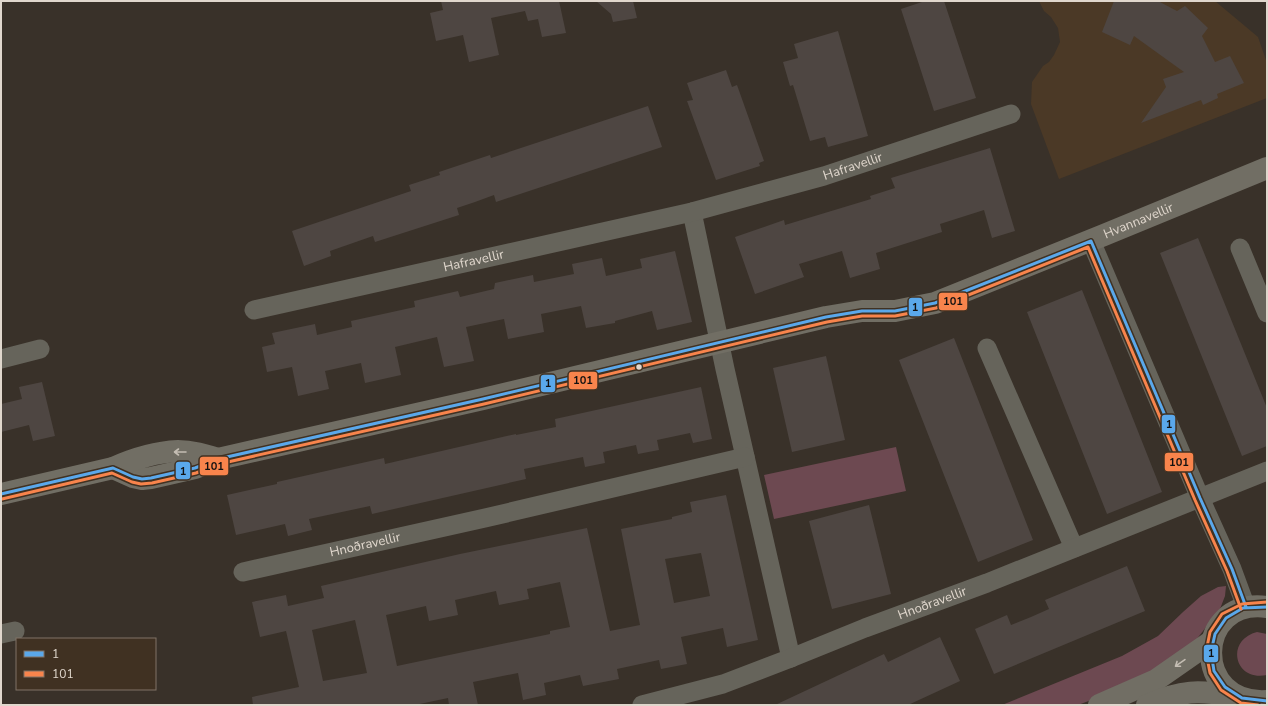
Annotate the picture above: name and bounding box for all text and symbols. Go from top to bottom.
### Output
street label: Hafravellir [821,148,885,185]
street label: Hvannavellir [1101,198,1176,243]
street label: Hafravellir [442,245,506,276]
line badge: 101 [938,292,968,311]
text: 101 [943,294,963,309]
line badge: 1 [908,297,923,317]
text: 1 [912,300,918,315]
unlabelled marker [634,362,644,372]
line badge: 101 [568,371,598,390]
text: 101 [573,373,593,388]
line badge: 1 [540,374,556,393]
text: 1 [545,376,551,391]
line badge: 1 [1161,414,1176,434]
text: 1 [1166,417,1172,432]
one-way arrow [173,448,186,456]
line badge: 101 [1164,452,1194,472]
text: 101 [1169,455,1189,470]
line badge: 101 [199,456,229,476]
text: 101 [204,459,224,474]
line badge: 1 [175,461,191,480]
text: 1 [180,464,186,479]
street label: Hnoðravellir [328,528,403,561]
street label: Hnoðravellir [895,582,970,624]
legend [16,638,156,690]
line badge: 1 [1203,644,1219,663]
text: 1 [52,646,59,662]
text: 1 [1208,646,1214,661]
one-way arrow [1175,659,1186,667]
text: 101 [52,666,74,682]

